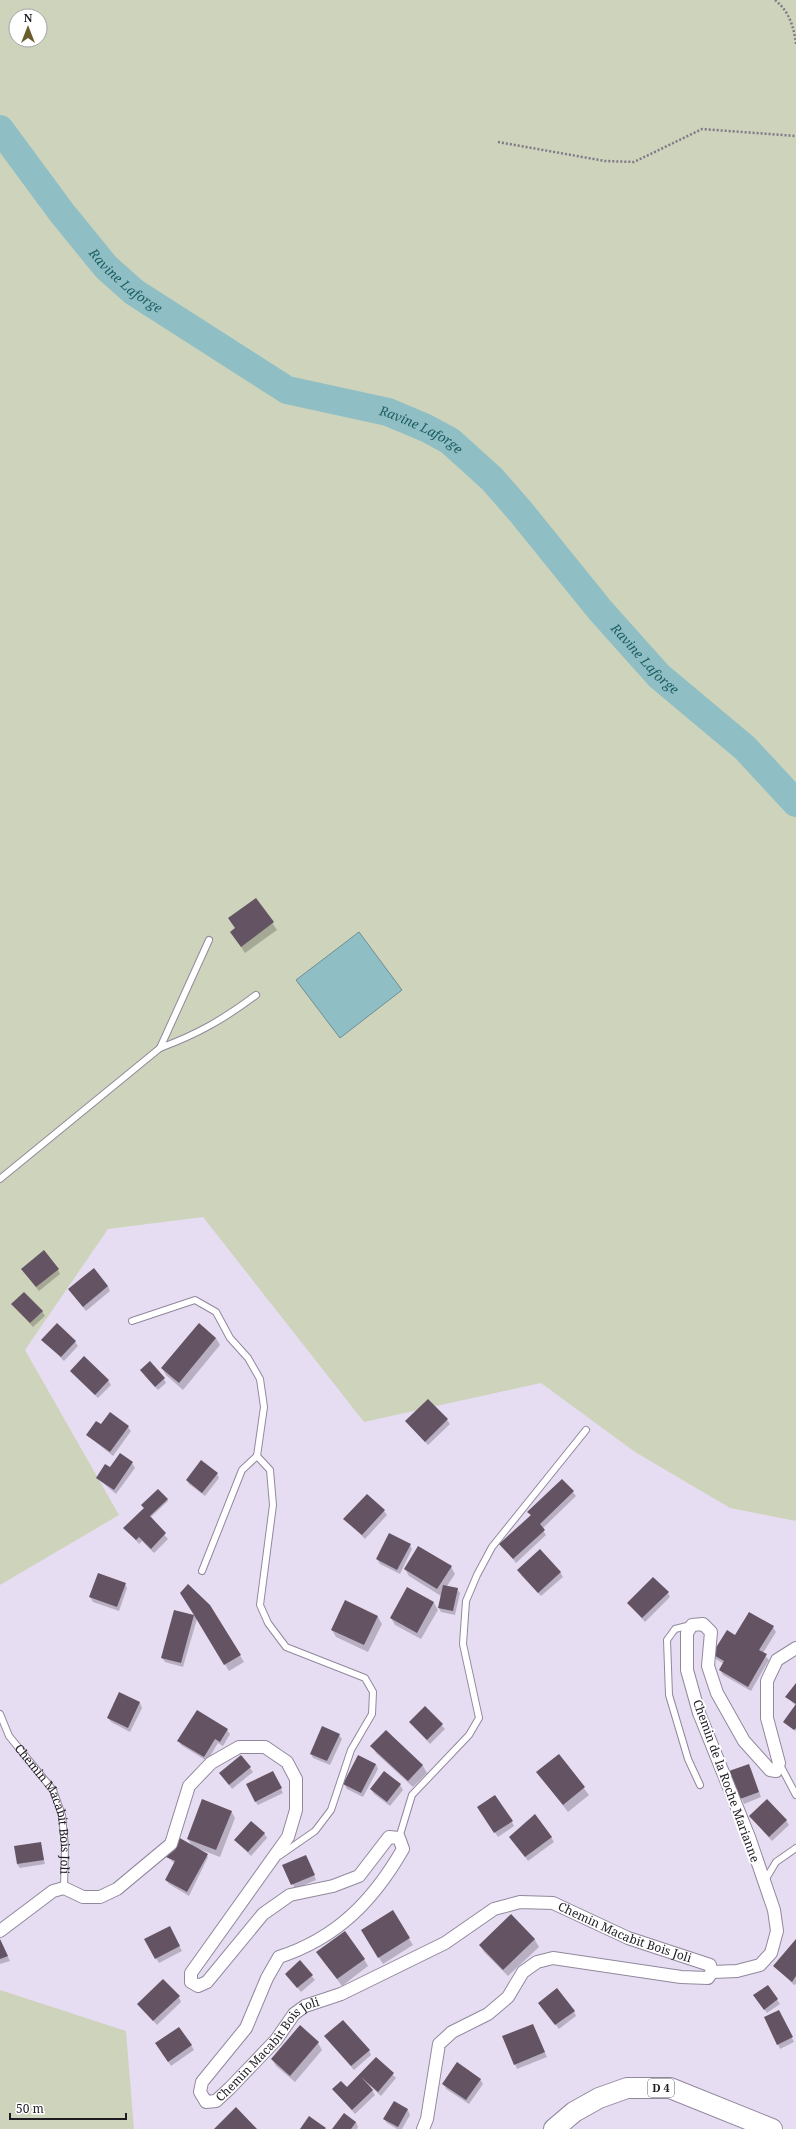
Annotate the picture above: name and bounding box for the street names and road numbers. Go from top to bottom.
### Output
street label: Chemin de la Roche Marianne [689,1697,764,1865]
street label: Chemin Macabit Bois Joli [11,1740,74,1875]
street label: Chemin Macabit Bois Joli [555,1898,694,1966]
street label: Chemin Macabit Bois Joli [212,1993,321,2105]
road number: D 4 [648,2079,674,2097]

